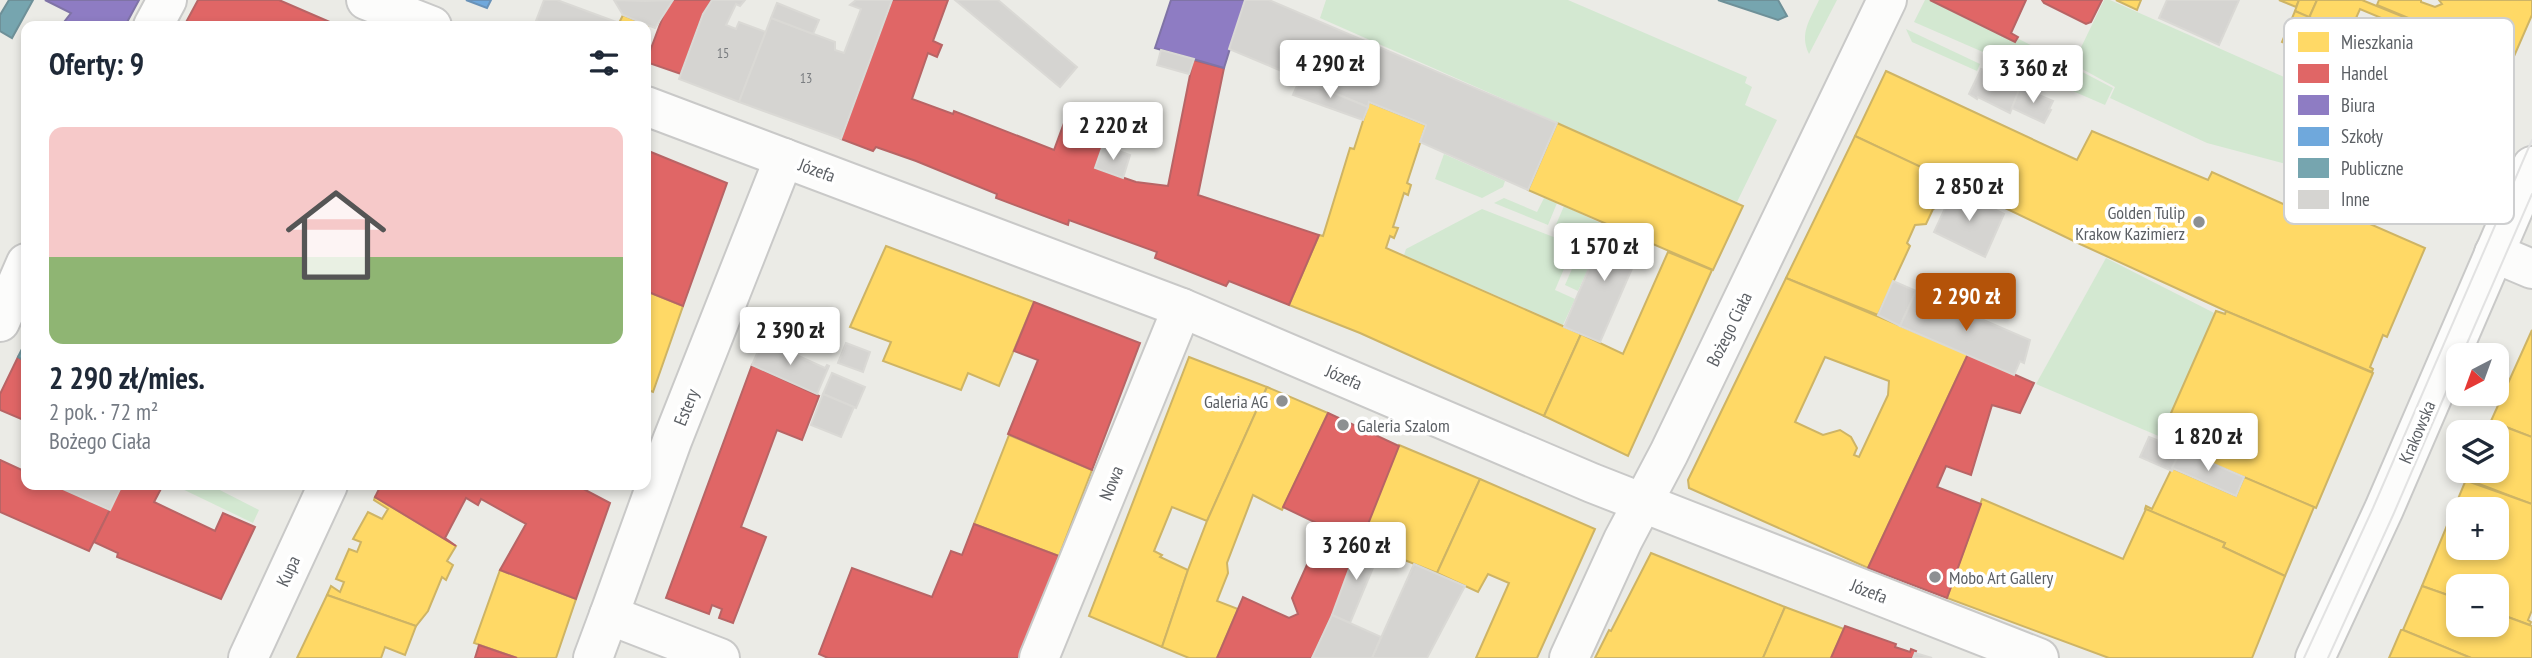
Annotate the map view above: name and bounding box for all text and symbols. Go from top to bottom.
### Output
legend [2284,18,2514,224]
text: Mieszkania [2341,30,2413,54]
pin: 4 290 zł [1258,41,1402,100]
text: Oferty: 9 [49,44,144,83]
icon: filters [585,44,623,82]
house number: 15 [717,44,729,62]
pin: 3 360 zł [1961,46,2105,105]
text: 4 290 zł [1296,48,1364,77]
text: 3 360 zł [1999,53,2067,82]
text: Handel [2341,61,2388,85]
house number: 13 [800,69,812,87]
text: Biura [2341,93,2375,117]
pin: 2 220 zł [1041,102,1185,162]
text: 2 220 zł [1079,110,1147,139]
text: Szkoły [2341,124,2384,148]
street label: Józefa [795,152,839,187]
text: Publiczne [2341,156,2404,180]
pin: 2 850 zł [1897,164,2041,223]
text: 2 850 zł [1935,171,2003,200]
icon: home [273,172,399,298]
text: Inne [2341,187,2370,211]
place label: Golden Tulip Krakow Kazimierz [2075,201,2185,245]
marker: Golden Tulip Krakow Kazimierz [2191,214,2207,230]
pin: 1 570 zł [1532,224,1676,283]
text: 1 570 zł [1570,231,1638,260]
pin: 2 290 zł [1894,274,2038,333]
text: 2 290 zł [1932,281,2000,310]
street label: Bożego Ciała [1701,288,1757,370]
pin: 2 390 zł [718,308,862,367]
text: 2 390 zł [756,315,824,344]
north arrow [2446,343,2510,406]
map controls [2446,343,2509,637]
text: 2 290 zł/mies. [49,358,205,397]
street label: Józefa [1321,359,1366,395]
street label: Estery [668,385,704,429]
place label: Galeria AG [1204,390,1268,413]
marker: Galeria AG [1274,393,1290,409]
text: 2 pok. · 72 m² [49,397,158,426]
street label: Krakowska [2394,397,2440,467]
place label: Galeria Szalom [1357,414,1450,437]
pin: 1 820 zł [2136,414,2280,473]
marker: Galeria Szalom [1335,417,1351,433]
button: layers [2446,420,2509,483]
text: 1 820 zł [2174,421,2242,450]
text: Bożego Ciała [49,426,151,455]
street label: Nowa [1094,462,1128,504]
button: + [2446,497,2509,560]
pin: 3 260 zł [1284,522,1428,582]
text: 3 260 zł [1322,530,1390,559]
street label: Kupa [271,552,305,590]
place label: Mobo Art Gallery [1949,566,2054,589]
marker: Mobo Art Gallery [1927,569,1943,585]
street label: Józefa [1846,573,1891,608]
button: − [2446,574,2509,637]

